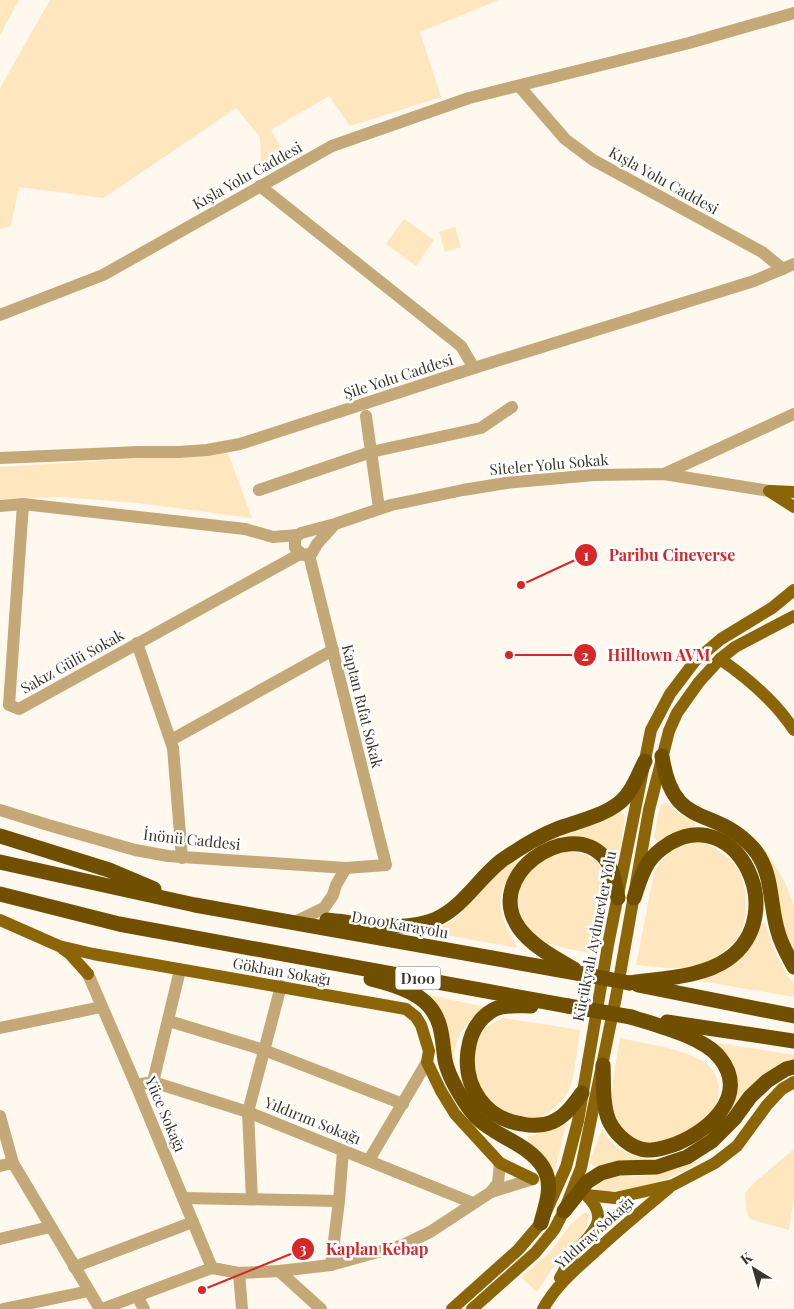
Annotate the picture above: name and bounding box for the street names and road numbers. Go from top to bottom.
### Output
street label: Kışla Yolu Caddesi [189,136,306,213]
street label: Kışla Yolu Caddesi [606,142,723,219]
street label: Şile Yolu Caddesi [341,349,456,403]
street label: Siteler Yolu Sokak [489,449,610,479]
street label: Sakız Gülü Sokak [17,624,128,698]
street label: Kaptan Rıfat Sokak [338,642,388,771]
street label: İnönü Caddesi [142,824,242,854]
street label: Küçükyalı Aydınevler Yolu [568,849,620,1023]
street label: D100 Karayolu [350,906,450,942]
street label: Gökhan Sokağı [231,953,333,990]
road number: D100 [396,966,440,990]
street label: Yüce Sokağı [141,1072,191,1155]
street label: Yıldırım Sokağı [261,1091,365,1149]
street label: Yıldıray Sokağı [550,1191,638,1273]

